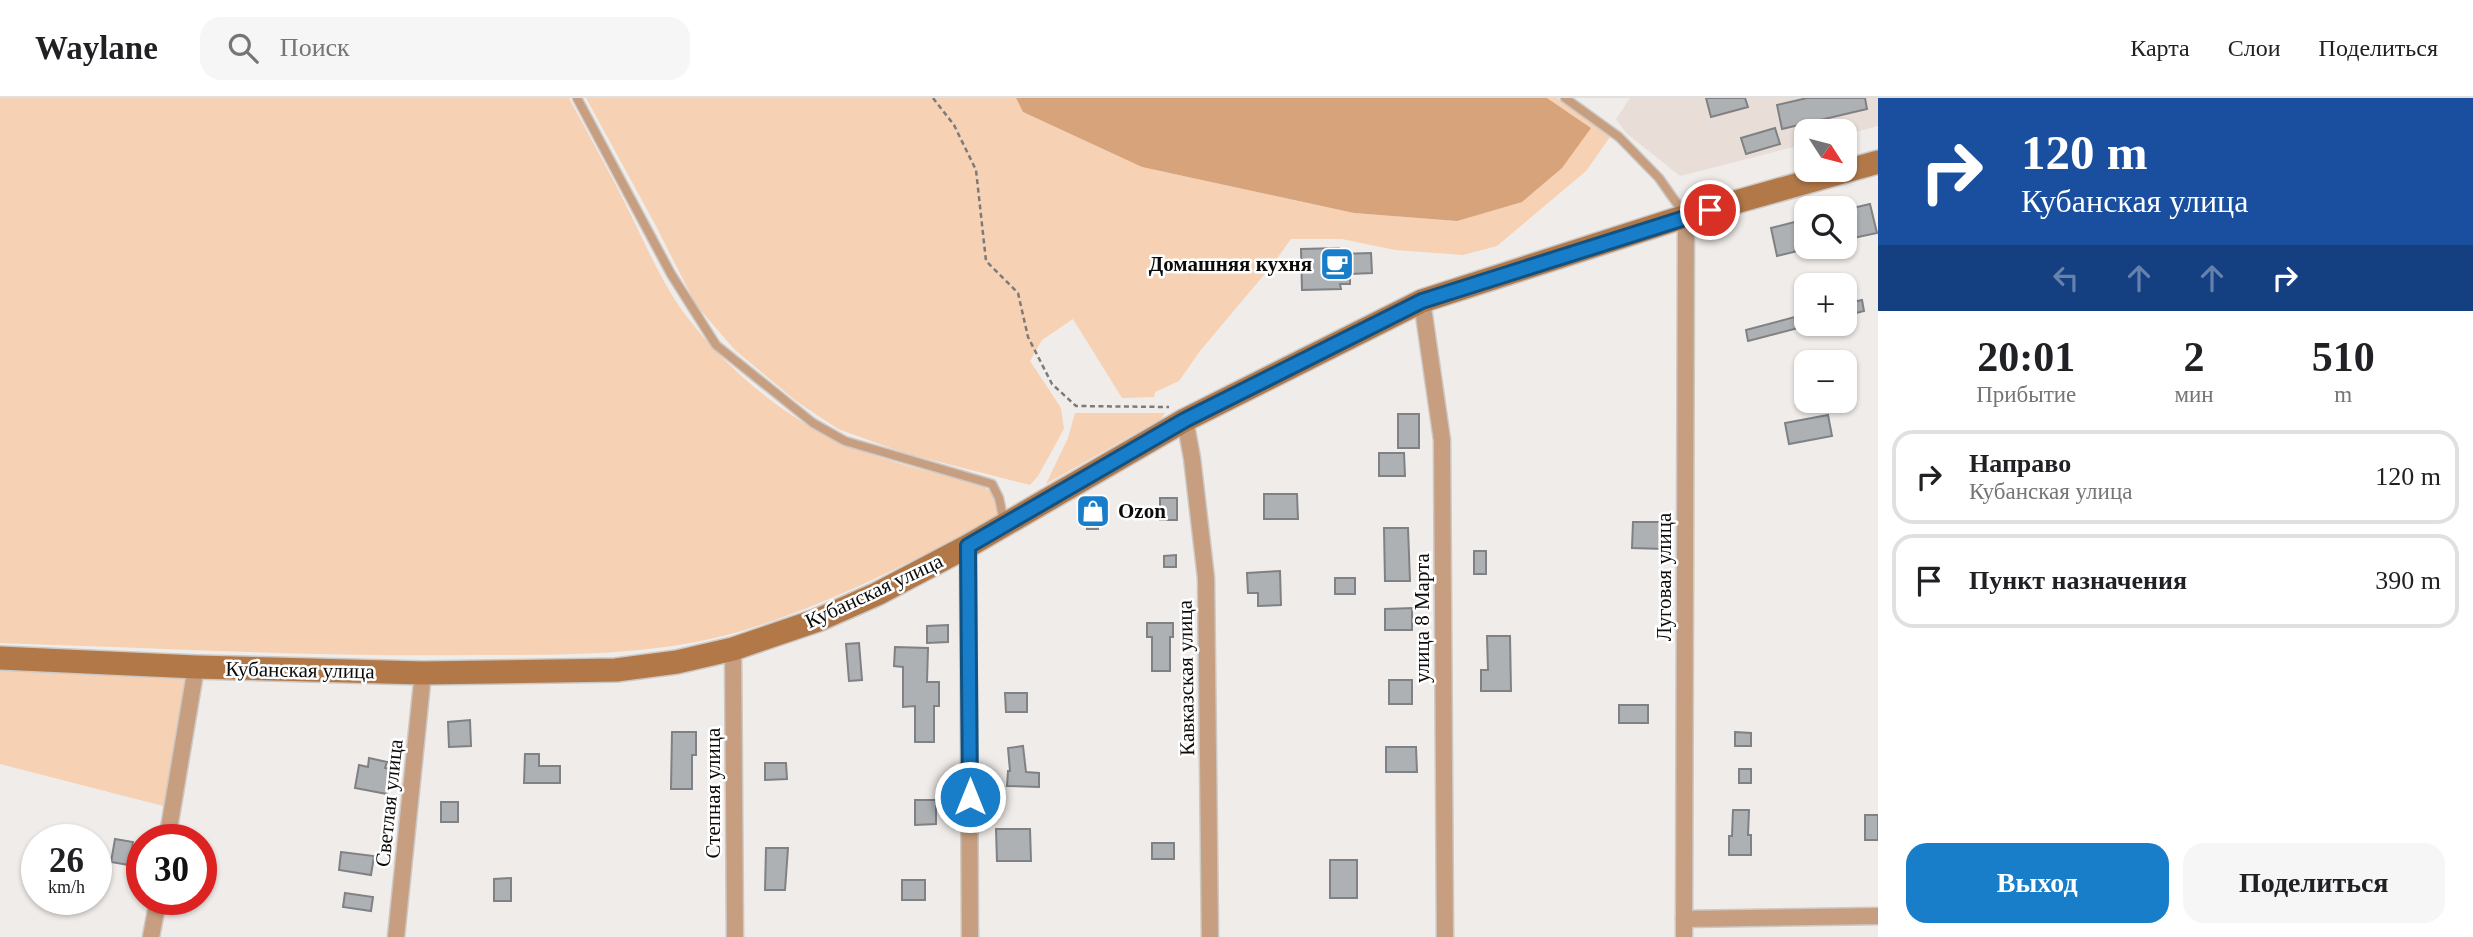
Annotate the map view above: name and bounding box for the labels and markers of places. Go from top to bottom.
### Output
pin [1680,180,1740,240]
cafe icon: Домашняя кухня [1318,245,1356,283]
place label: Домашняя кухня [1149,252,1312,276]
shop icon: Ozon [1074,492,1112,530]
place label: Ozon [1118,499,1166,523]

